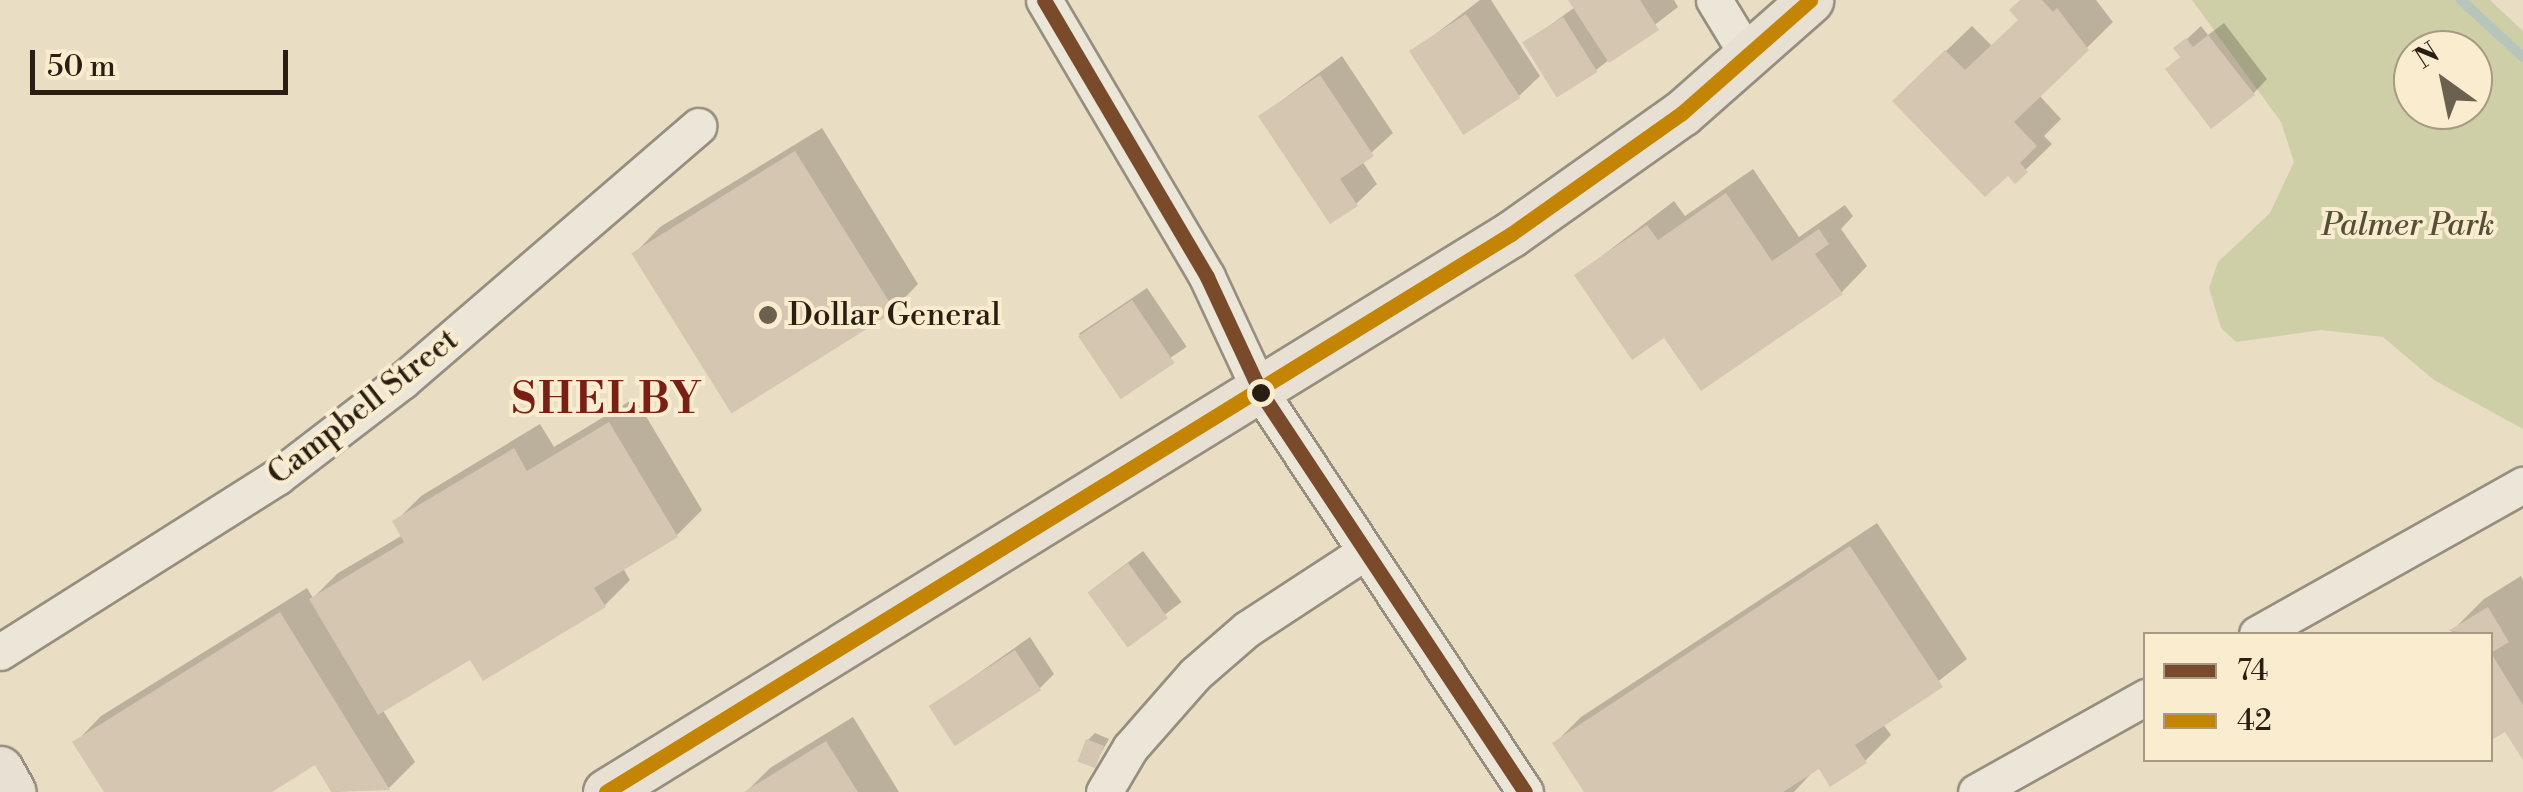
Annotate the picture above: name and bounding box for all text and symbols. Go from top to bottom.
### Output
scale bar [35,30,292,92]
north arrow [2393,30,2493,130]
text: N [2409,35,2446,77]
text: 50 m [47,48,116,86]
park label: Palmer Park [2322,206,2494,244]
place label: Dollar General [788,296,1001,334]
marker: Dollar General [757,304,779,326]
street label: Campbell Street [260,321,466,493]
district label: SHELBY [512,376,704,426]
unlabelled marker [1251,383,1271,403]
legend [2143,632,2493,762]
text: 74 [2237,652,2268,690]
text: 42 [2237,702,2272,740]

